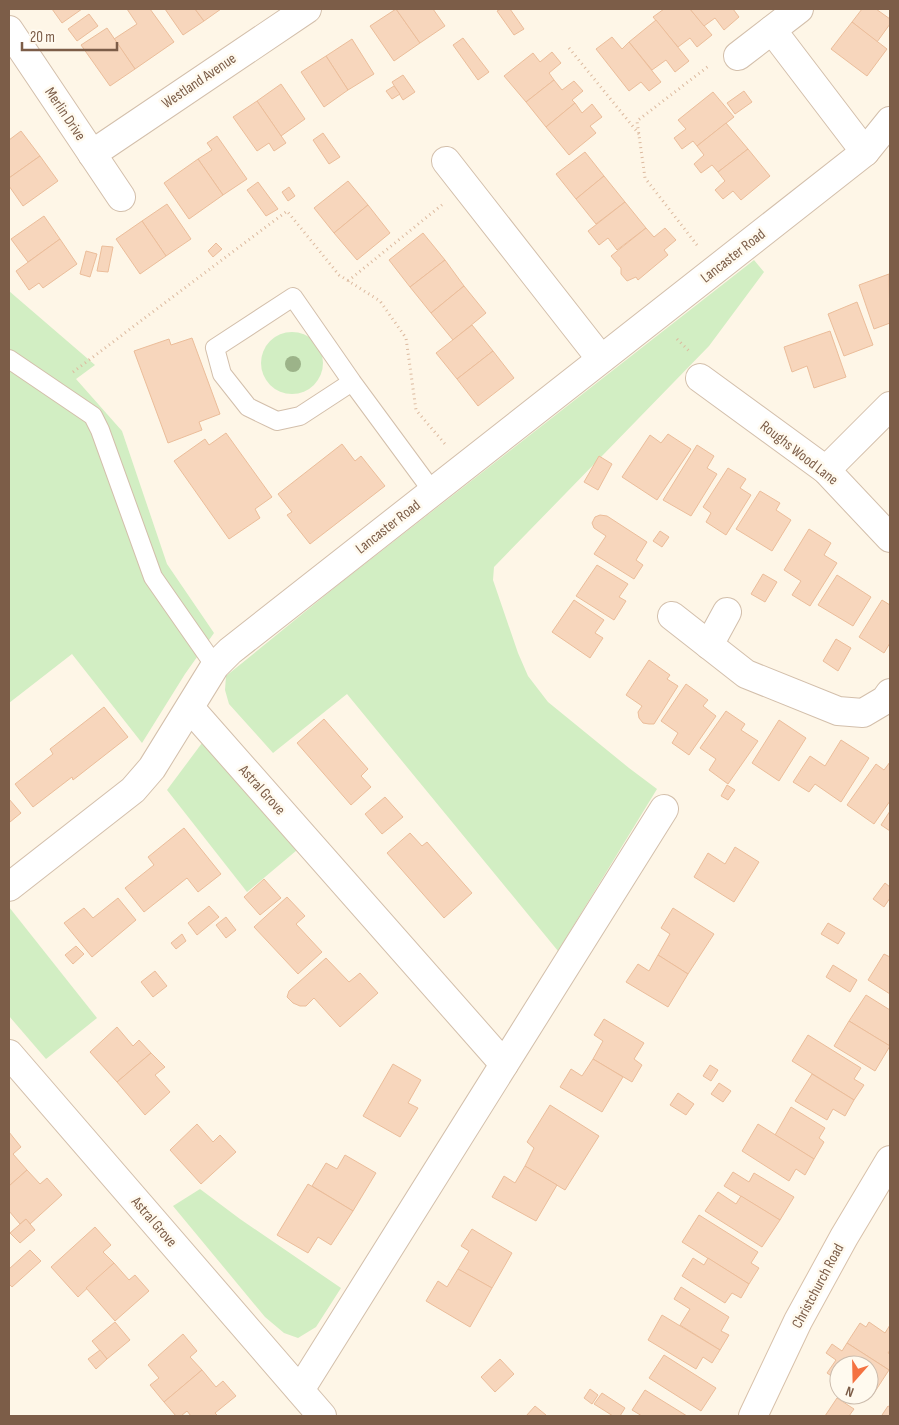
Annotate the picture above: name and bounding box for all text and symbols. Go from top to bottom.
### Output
scale bar [22,20,118,52]
text: 20 m [30,28,55,47]
street label: Westland Avenue [158,49,240,113]
street label: Merlin Drive [40,84,90,144]
street label: Lancaster Road [697,225,769,287]
street label: Roughs Wood Lane [756,417,842,489]
street label: Lancaster Road [352,496,424,558]
street label: Astral Grove [234,760,289,819]
street label: Astral Grove [126,1192,181,1251]
street label: Christchurch Road [788,1240,848,1332]
north arrow [829,1355,879,1405]
text: N [843,1382,856,1401]

